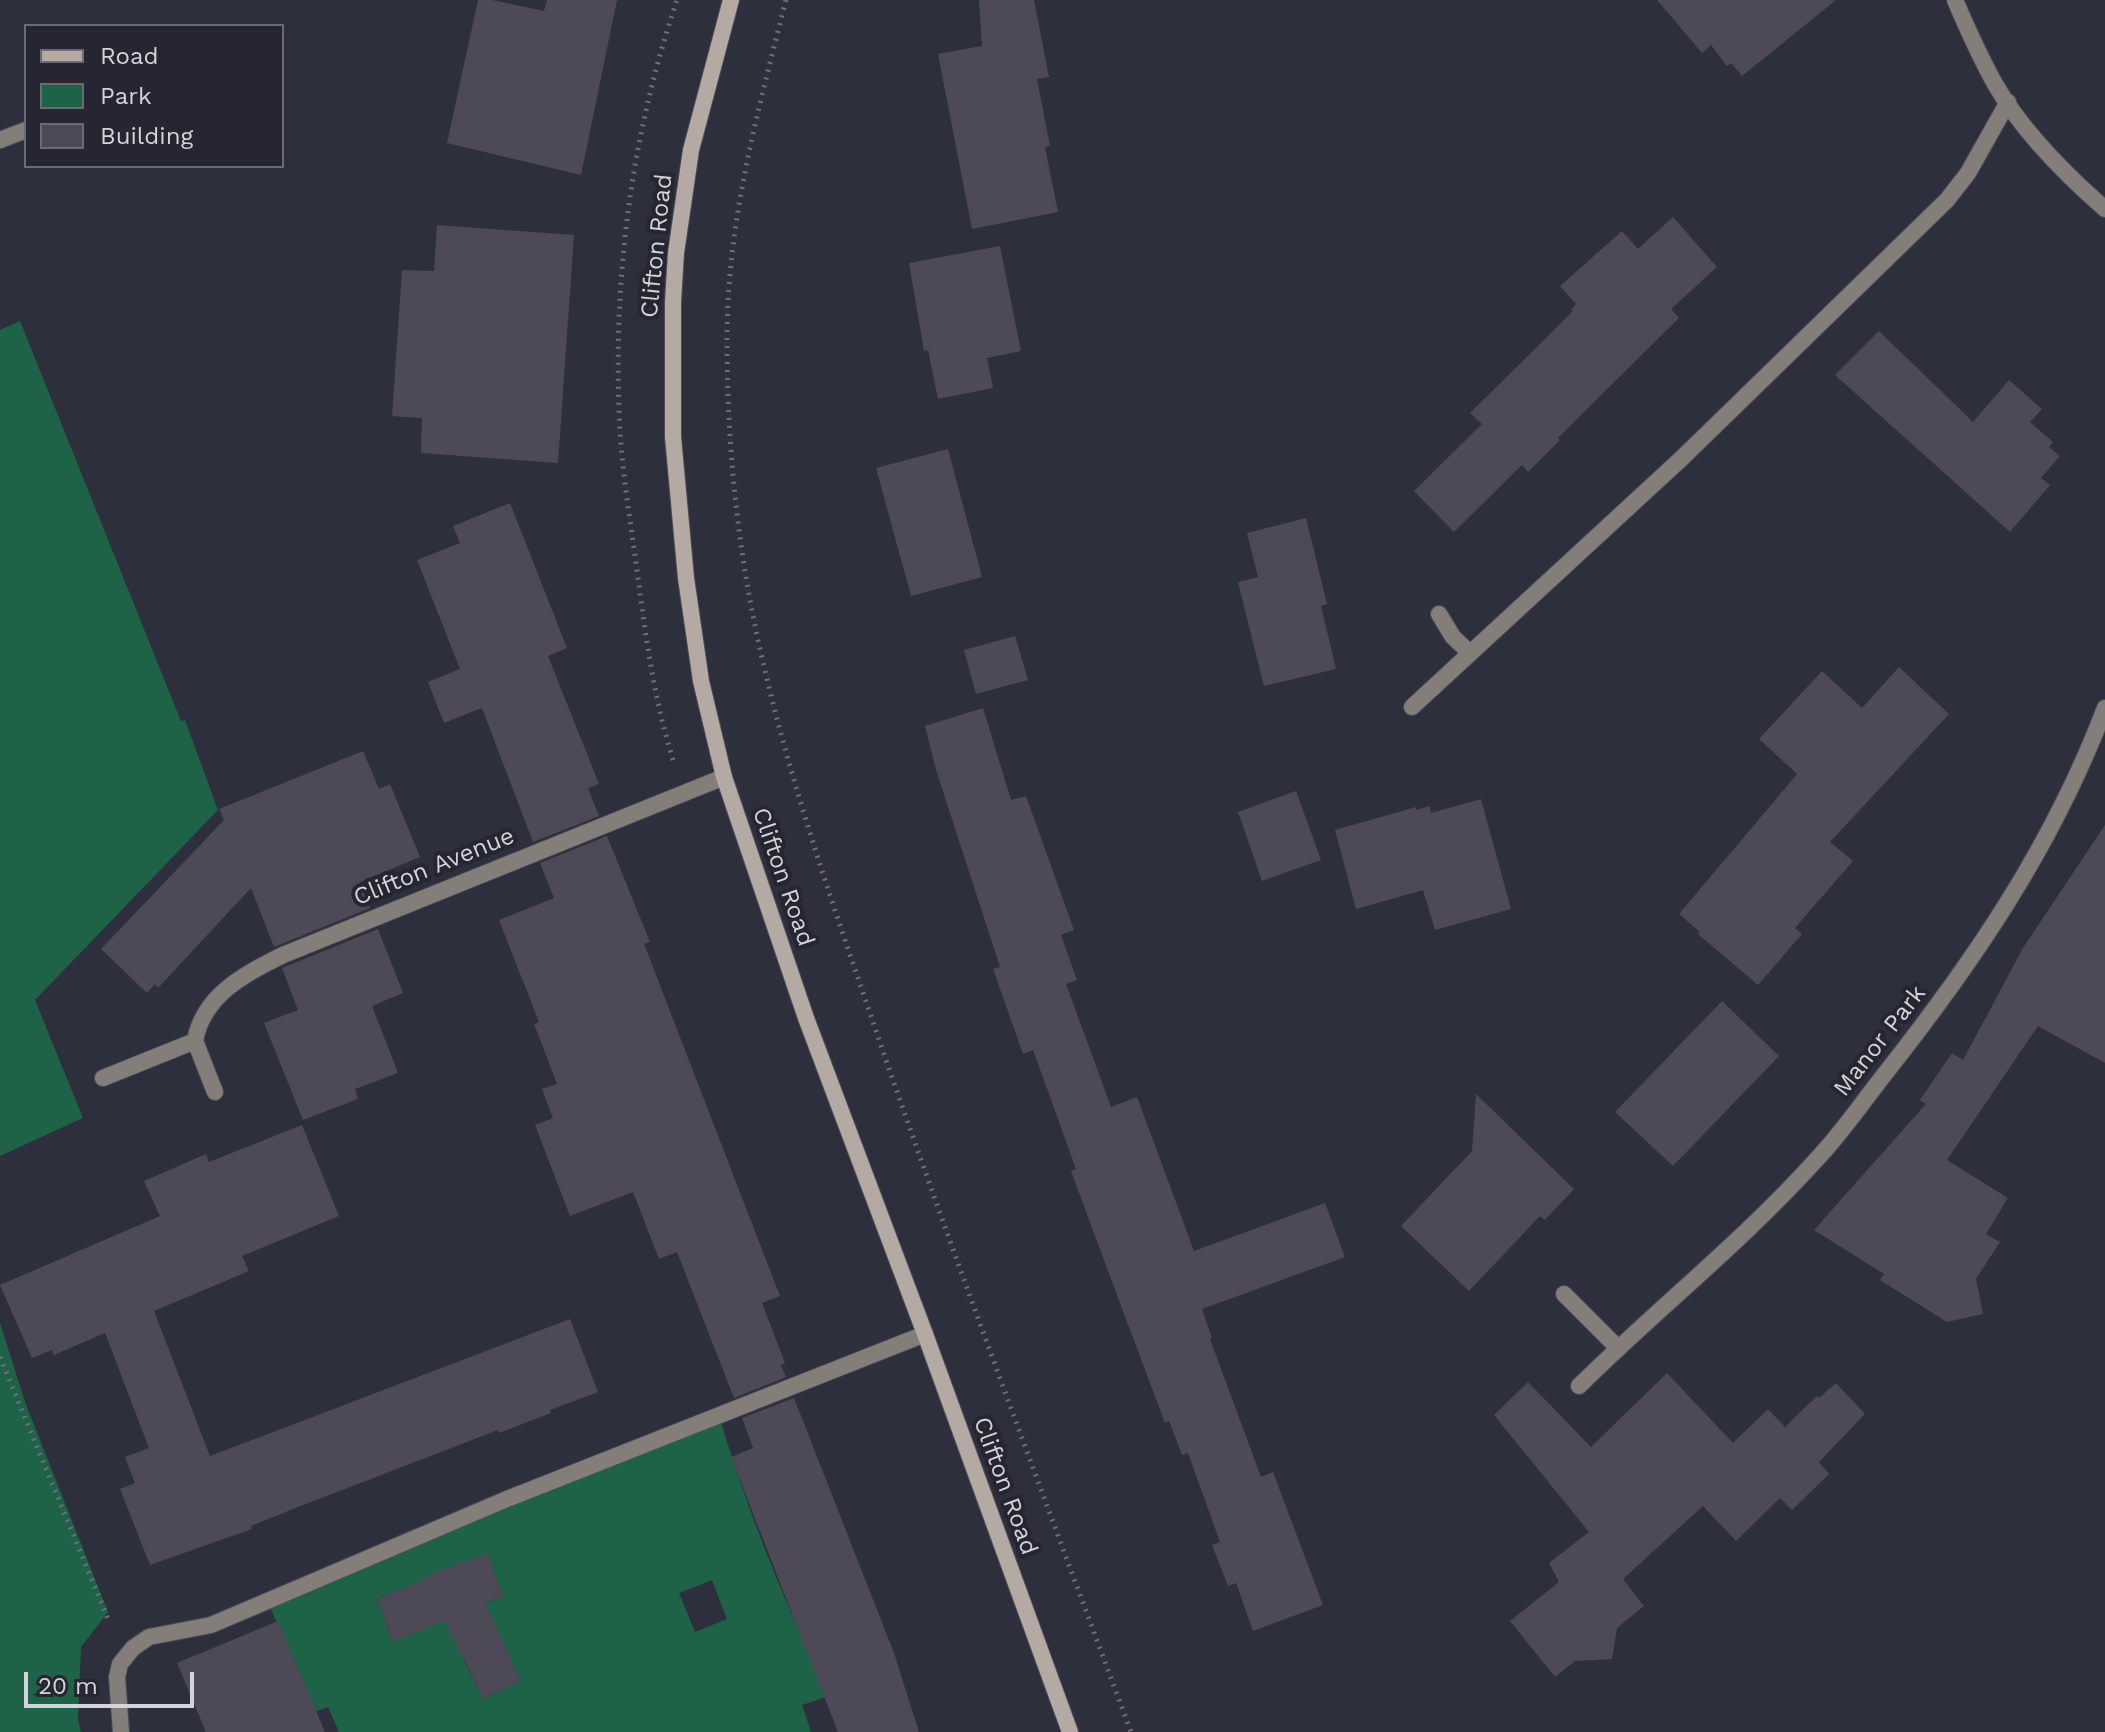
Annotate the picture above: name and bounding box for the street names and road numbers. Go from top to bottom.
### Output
street label: Clifton Road [635,173,679,319]
street label: Clifton Road [746,804,820,950]
street label: Clifton Avenue [349,822,519,912]
street label: Manor Park [1828,980,1932,1102]
street label: Clifton Road [967,1413,1043,1559]

